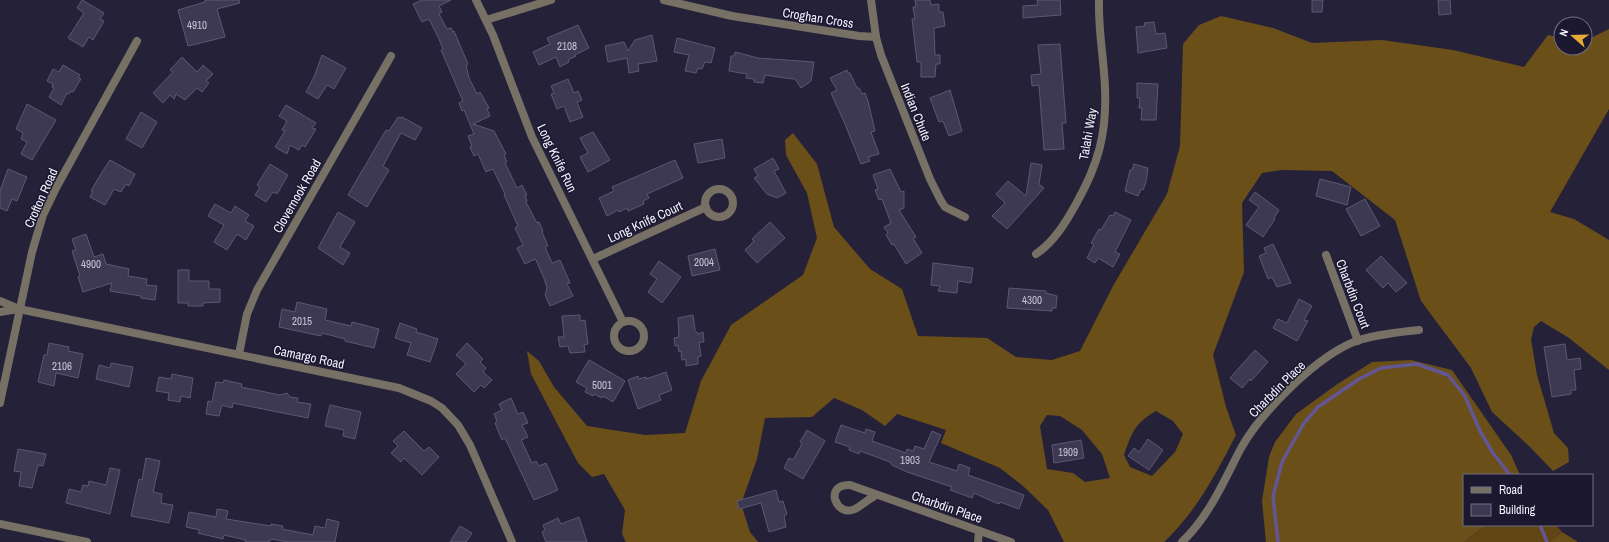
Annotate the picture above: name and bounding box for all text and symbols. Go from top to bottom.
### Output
street label: Croghan Cross [781,4,855,32]
north arrow [1553,16,1593,56]
house number: 4910 [187,18,207,32]
text: N [1556,27,1571,38]
house number: 2108 [557,39,577,53]
street label: Indian Chute [897,81,935,144]
street label: Talahi Way [1075,106,1101,161]
street label: Long Knife Run [533,121,581,195]
street label: Clovernook Road [269,156,325,236]
street label: Crofton Road [20,166,62,230]
street label: Long Knife Court [605,197,685,247]
house number: 2004 [694,255,714,269]
house number: 4900 [81,257,101,271]
street label: Charbdin Court [1332,257,1374,331]
house number: 4300 [1022,293,1042,307]
house number: 2015 [292,314,312,328]
street label: Camargo Road [272,341,346,373]
street label: Charbdin Place [1245,357,1309,421]
house number: 2106 [52,359,72,373]
house number: 5001 [592,378,612,392]
house number: 1909 [1058,445,1078,459]
house number: 1903 [900,453,920,467]
legend [1463,474,1593,526]
text: Road [1499,482,1523,498]
street label: Charbdin Place [909,487,985,527]
text: Building [1499,502,1536,518]

